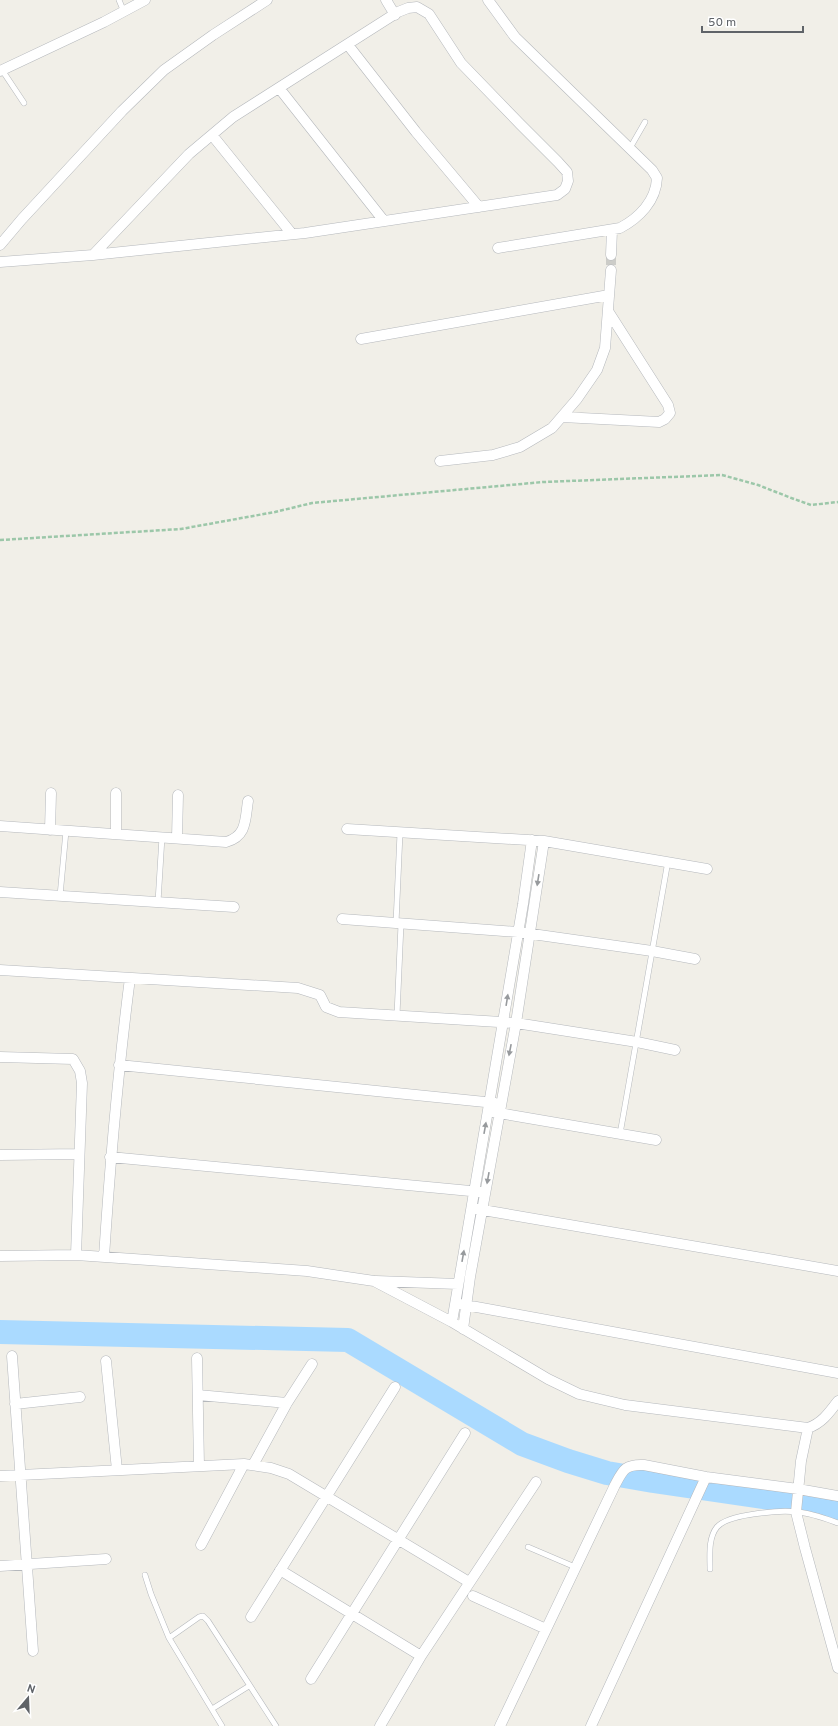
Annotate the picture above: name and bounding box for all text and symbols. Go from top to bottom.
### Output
scale bar [702,8,803,34]
text: 50 m [708,15,736,31]
one-way arrow [535,874,541,886]
one-way arrow [504,994,510,1006]
one-way arrow [507,1043,513,1056]
one-way arrow [483,1122,489,1134]
one-way arrow [485,1171,491,1184]
one-way arrow [460,1250,466,1262]
north arrow [8,1678,48,1718]
text: N [25,1682,37,1697]

